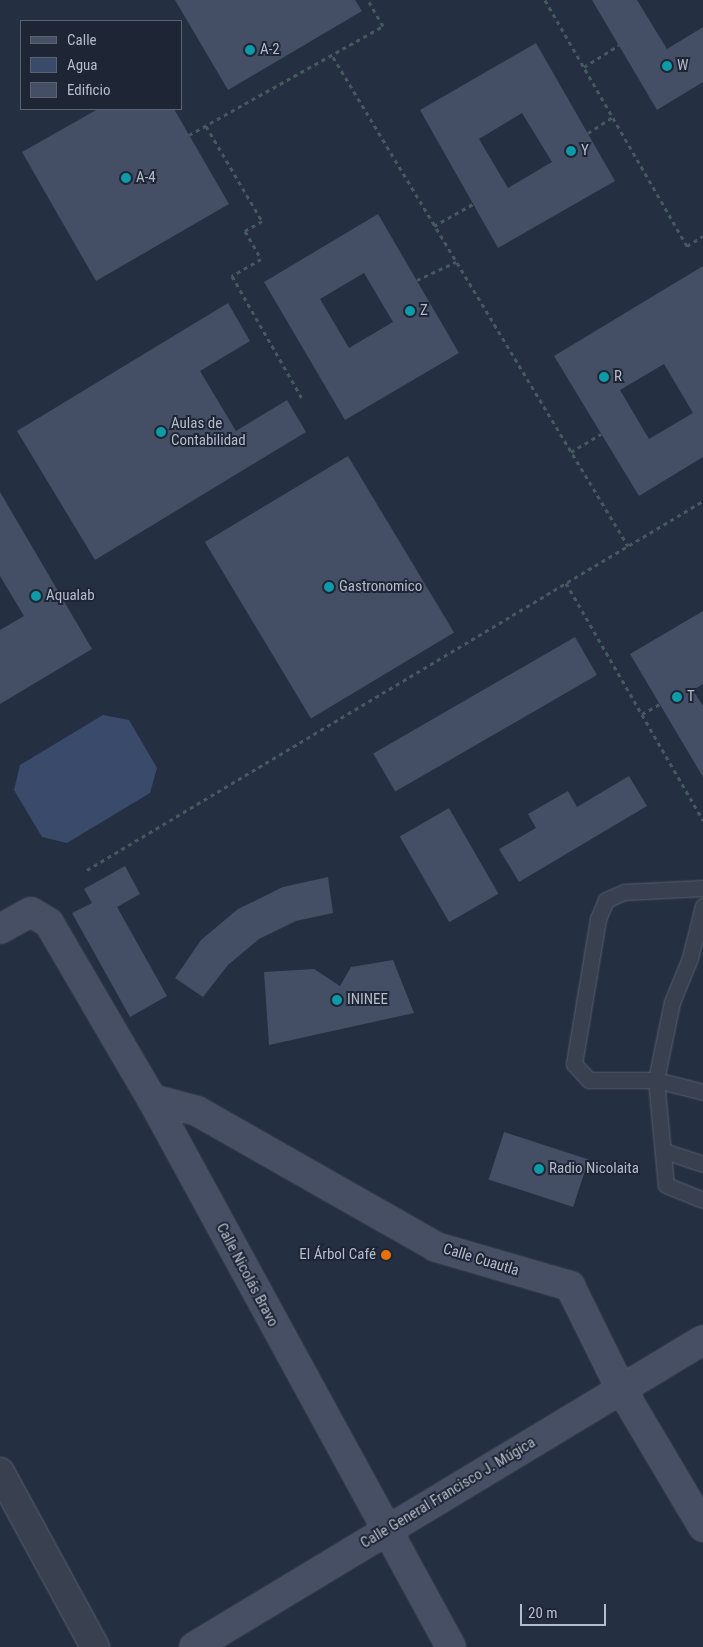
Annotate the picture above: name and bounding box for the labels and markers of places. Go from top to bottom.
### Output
place label: A-2 [260,41,280,59]
marker: A-2 [244,44,256,56]
place label: W [677,57,688,75]
marker: W [661,60,673,72]
place label: Y [581,142,589,160]
marker: Y [565,145,577,157]
place label: A-4 [136,169,156,187]
marker: A-4 [120,172,132,184]
place label: Z [420,302,428,320]
marker: Z [404,305,416,317]
place label: R [614,368,622,386]
marker: R [598,371,610,383]
place label: Aulas de Contabilidad [171,414,246,449]
marker: Aulas de Contabilidad [155,426,167,438]
place label: Gastronomico [339,578,422,596]
marker: Gastronomico [323,581,335,593]
place label: Aqualab [46,587,95,605]
marker: Aqualab [30,590,42,602]
place label: T [687,688,695,706]
marker: T [671,691,683,703]
place label: ININEE [347,991,388,1009]
marker: ININEE [331,994,343,1006]
place label: Radio Nicolaita [549,1160,639,1178]
marker: Radio Nicolaita [533,1163,545,1175]
place label: El Árbol Café [299,1246,376,1264]
marker: El Árbol Café [380,1249,392,1261]

